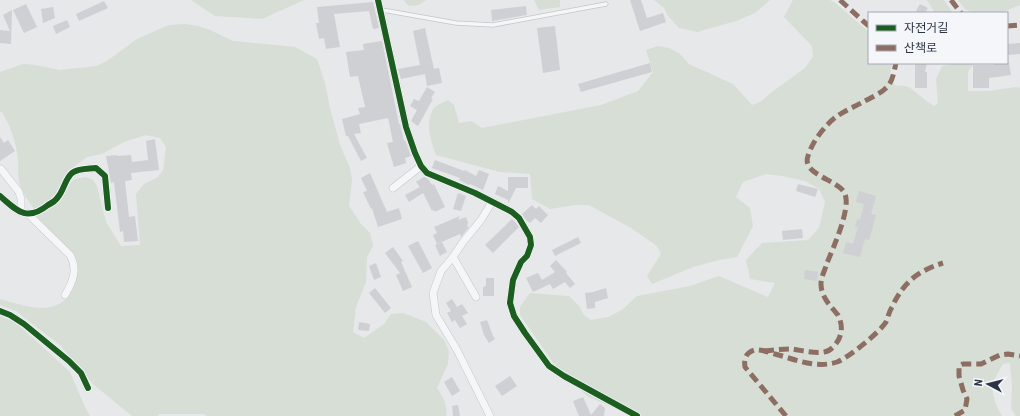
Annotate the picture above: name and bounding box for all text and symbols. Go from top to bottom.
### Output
legend [868,12,1008,64]
text: 자전거길 [904,21,948,35]
text: 산책로 [904,41,937,55]
north arrow [968,364,1008,404]
text: N [972,378,985,387]

